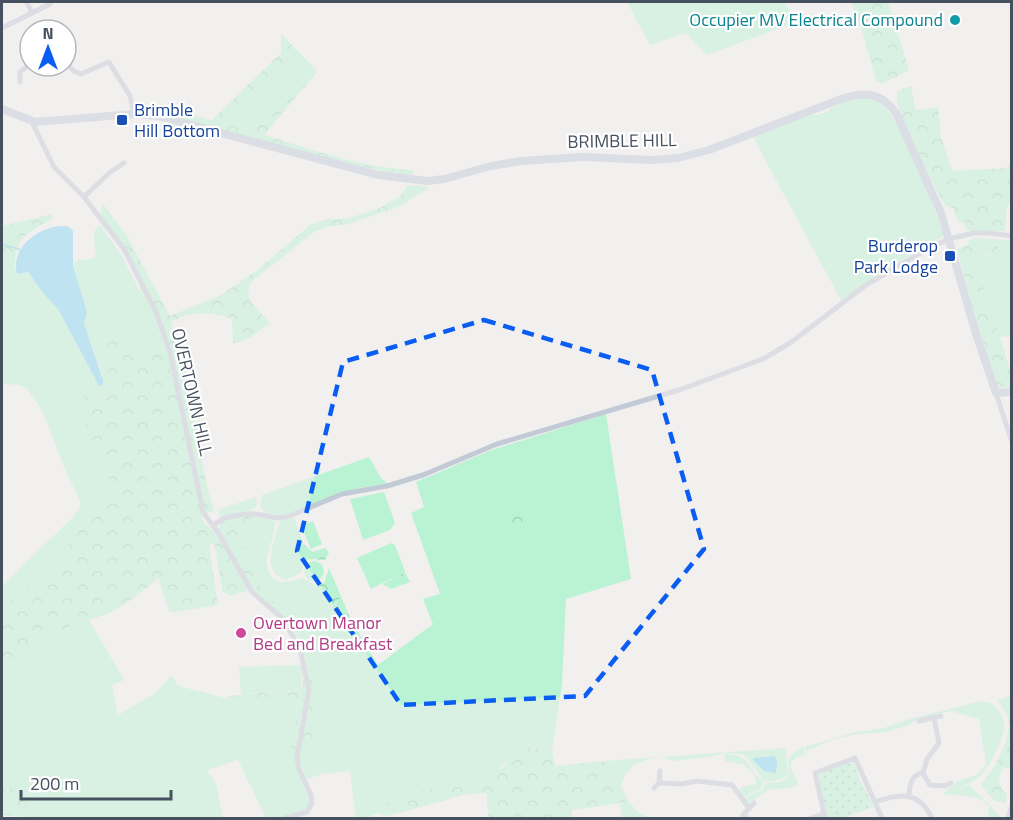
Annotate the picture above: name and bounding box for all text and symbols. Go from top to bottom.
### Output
place label: Occupier MV Electrical Compound [689,6,943,33]
marker: Occupier MV Electrical Compound [948,13,962,27]
north arrow [18,18,78,78]
text: N [42,21,54,45]
place label: Brimble Hill Bottom [134,96,220,144]
marker: Brimble Hill Bottom [115,113,129,127]
street label: BRIMBLE HILL [567,126,677,155]
place label: Burderop Park Lodge [854,232,938,280]
marker: Burderop Park Lodge [943,249,957,263]
street label: OVERTOWN HILL [165,326,220,459]
place label: Overtown Manor Bed and Breakfast [253,609,393,657]
marker: Overtown Manor Bed and Breakfast [234,626,248,640]
scale bar [21,763,171,801]
text: 200 m [30,770,79,797]

